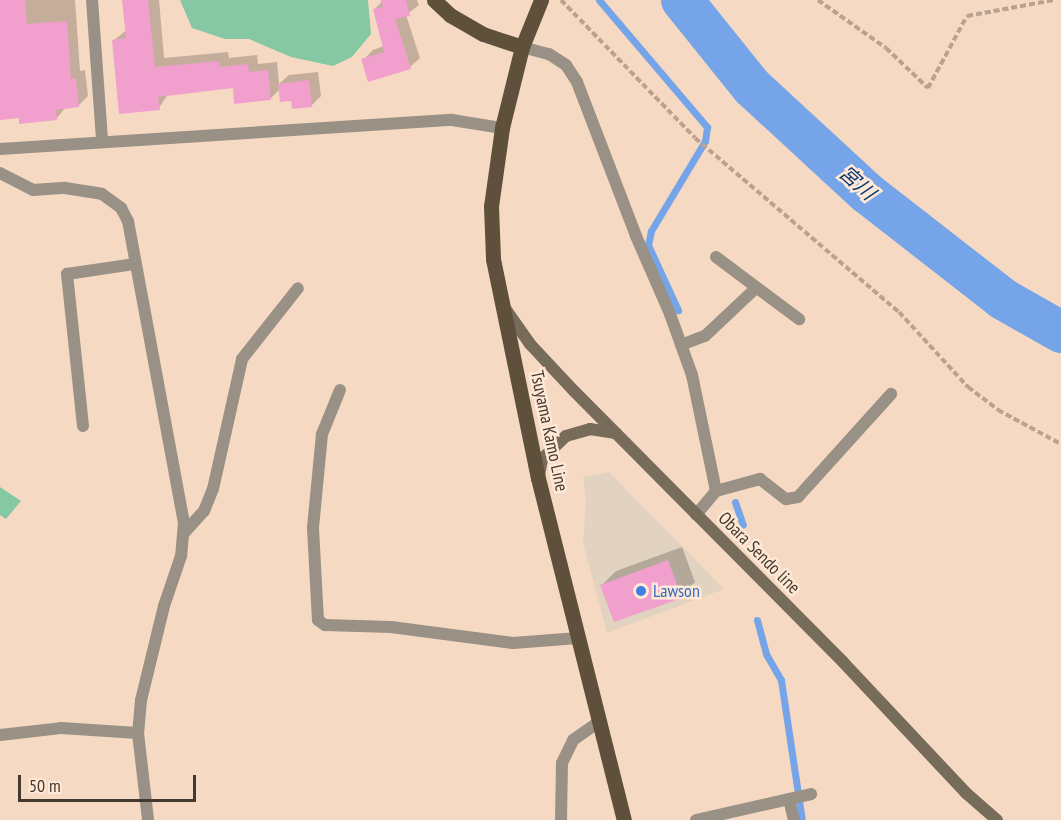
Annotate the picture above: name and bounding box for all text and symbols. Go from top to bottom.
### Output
water label: 宮川 [834,161,880,205]
street label: Tsuyama Kamo Line [526,369,572,493]
street label: Obara Sendo line [714,508,804,598]
place label: Lawson [653,580,700,602]
marker: Lawson [634,584,648,598]
scale bar [21,763,200,801]
text: 50 m [29,774,61,797]

